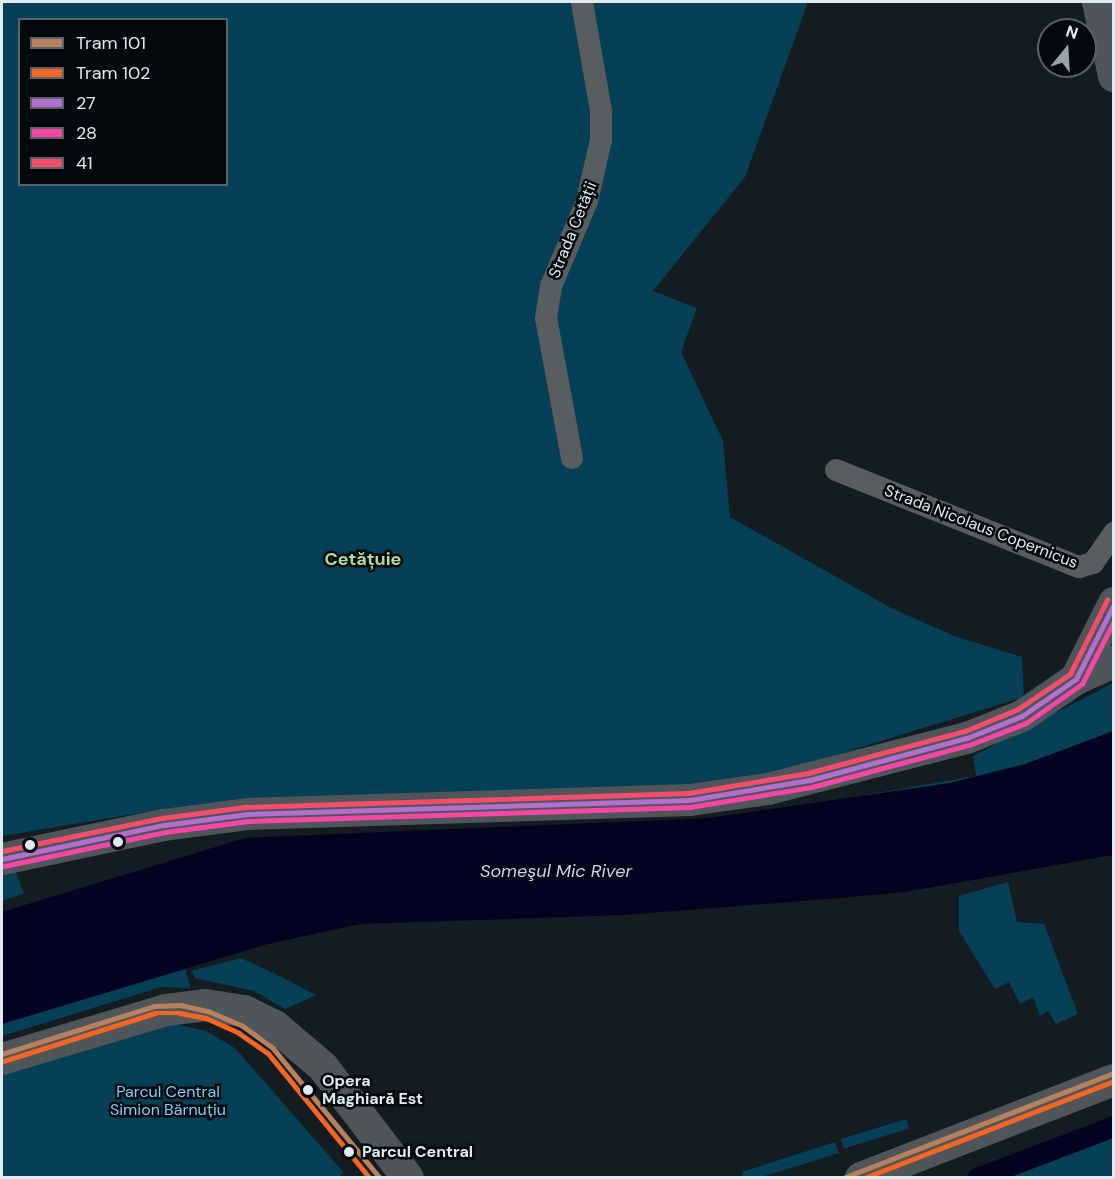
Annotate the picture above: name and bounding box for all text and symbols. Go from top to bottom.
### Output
legend [18,18,228,186]
north arrow [1037,18,1097,78]
text: N [1063,21,1081,44]
text: Tram 101 [76,31,146,55]
text: Tram 102 [76,61,150,85]
text: 27 [76,91,96,115]
text: 28 [76,121,97,145]
text: 41 [76,151,93,175]
street label: Strada Cetății [545,179,601,281]
street label: Strada Nicolaus Copernicus [881,481,1081,573]
district label: Cetățuie [325,548,401,570]
unlabelled marker [112,836,124,848]
unlabelled marker [24,839,36,851]
water label: Someşul Mic River [480,860,632,882]
place label: Opera Maghiară Est [322,1071,423,1109]
marker: Opera Maghiară Est [299,1081,317,1099]
park label: Parcul Central Simion Bărnuțiu [110,1082,226,1120]
place label: Parcul Central [362,1142,473,1162]
marker: Parcul Central [340,1143,358,1161]

